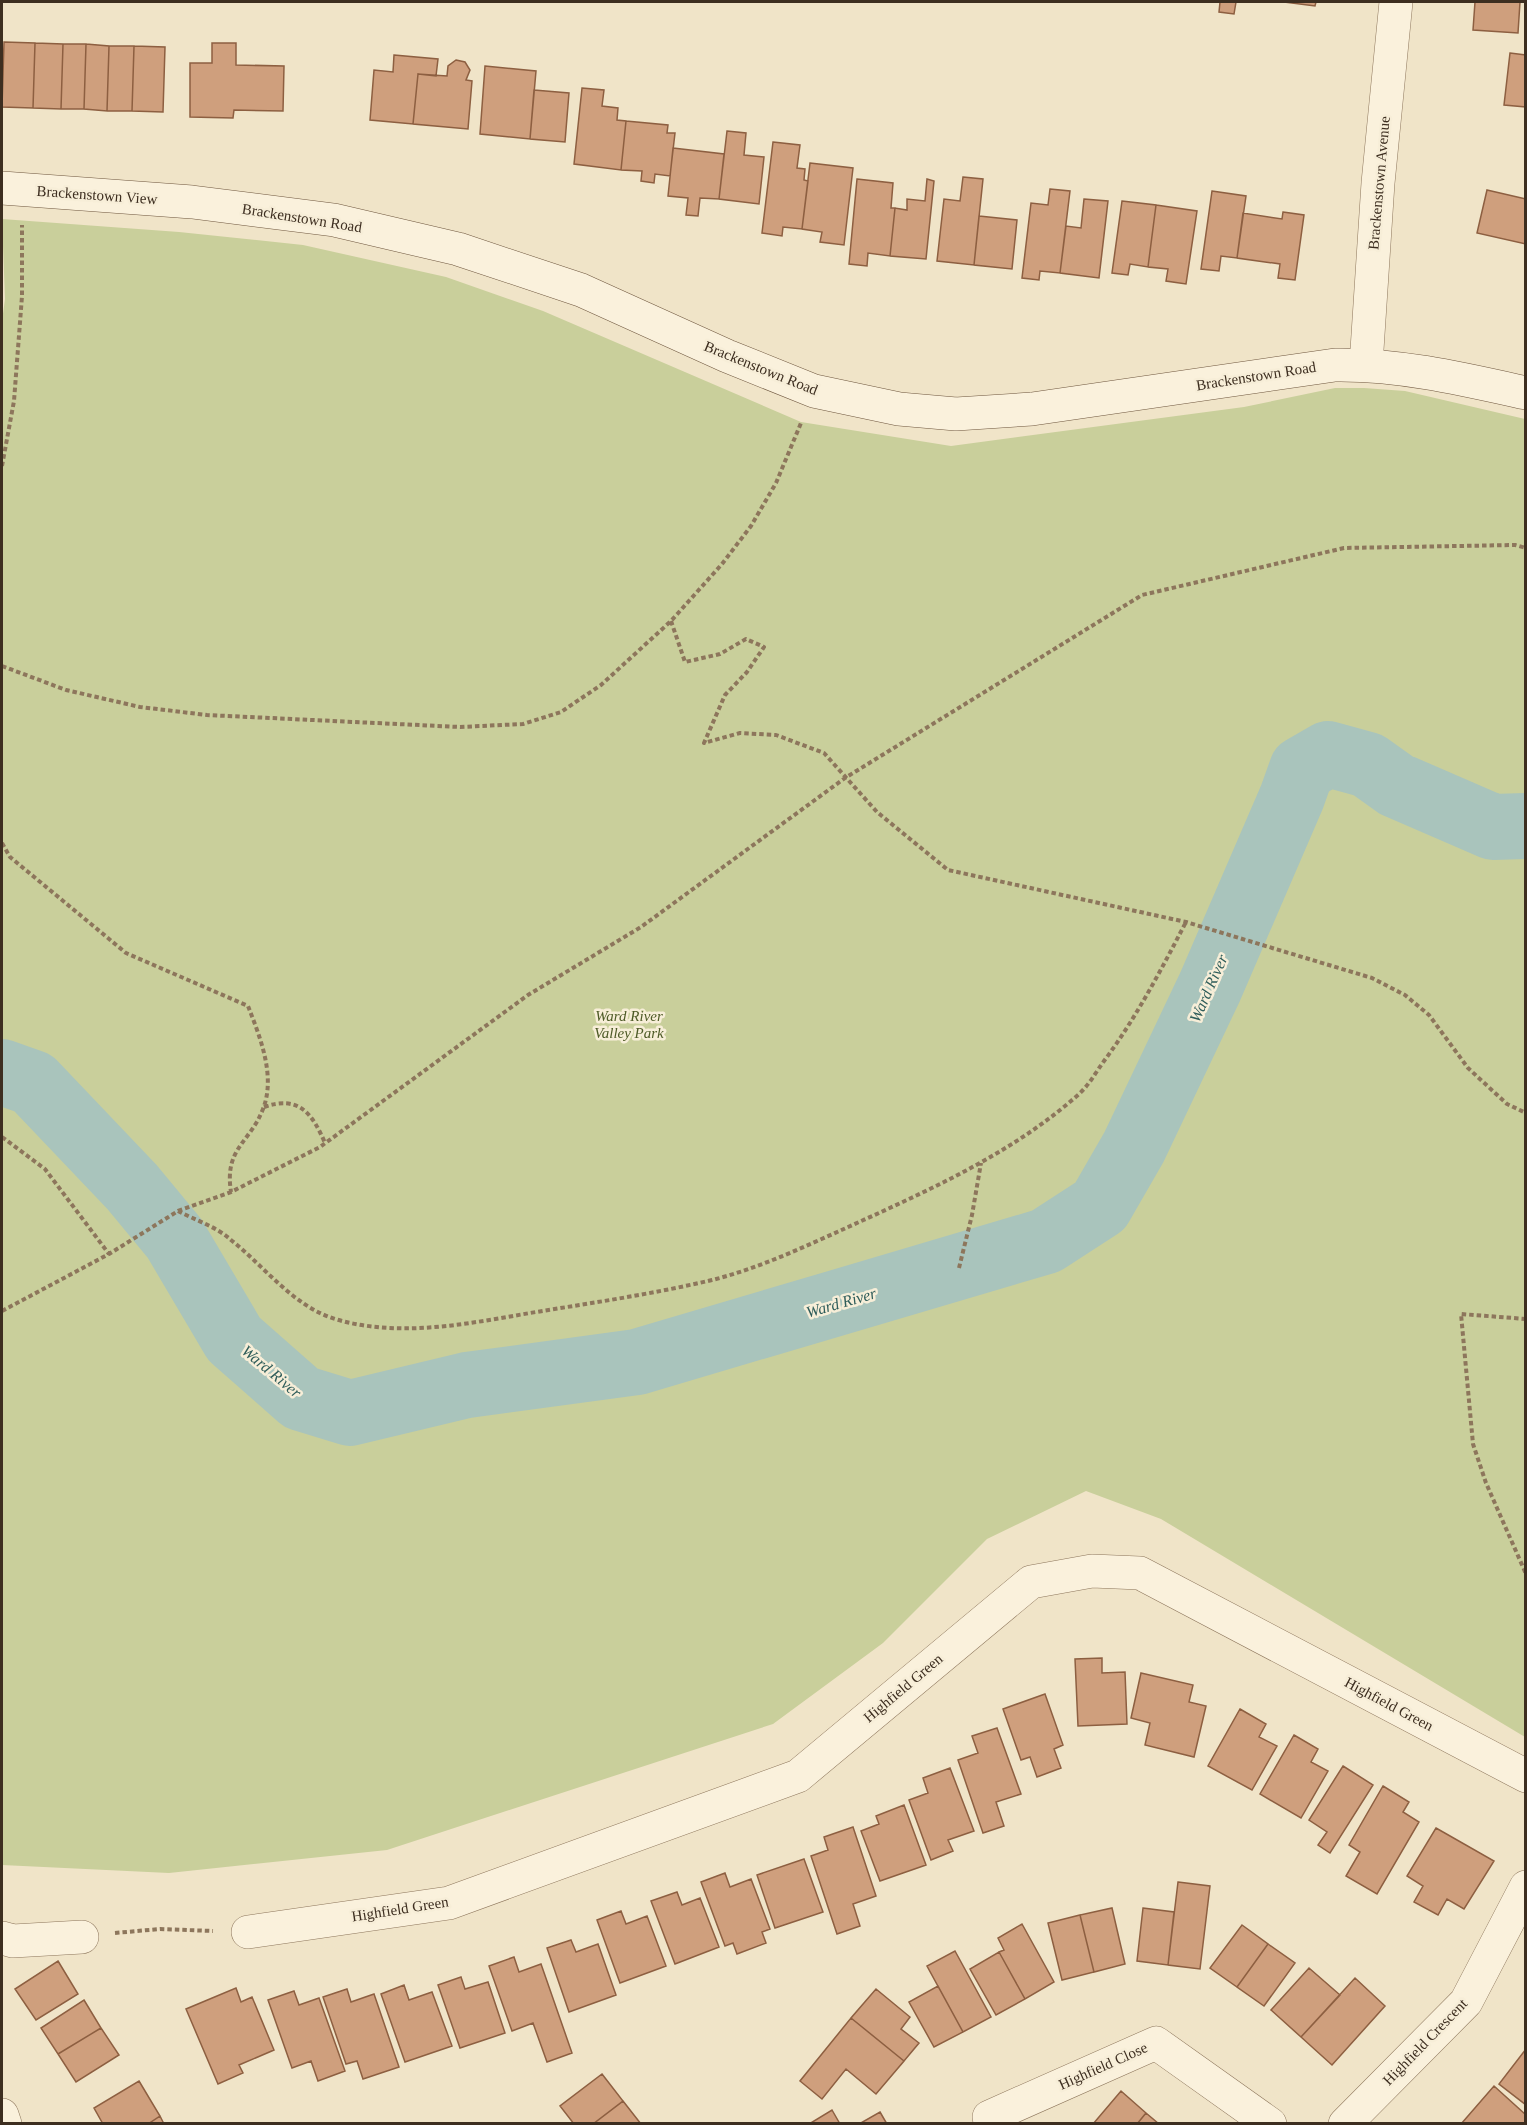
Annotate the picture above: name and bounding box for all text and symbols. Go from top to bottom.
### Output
street label: Brackenstown Avenue [1365,115,1393,251]
street label: Brackenstown View [36,183,158,207]
street label: Brackenstown Road [241,201,364,235]
street label: Brackenstown Road [702,338,821,398]
street label: Brackenstown Road [1195,359,1318,393]
water label: Ward River [1186,951,1231,1025]
park label: Ward River Valley Park [594,1008,664,1041]
water label: Ward River [804,1284,879,1321]
water label: Ward River [239,1342,305,1402]
street label: Highfield Green [860,1650,946,1726]
street label: Highfield Green [1342,1674,1436,1734]
street label: Highfield Green [350,1893,450,1925]
street label: Highfield Crescent [1380,1995,1471,2088]
street label: Highfield Close [1056,2039,1150,2093]

